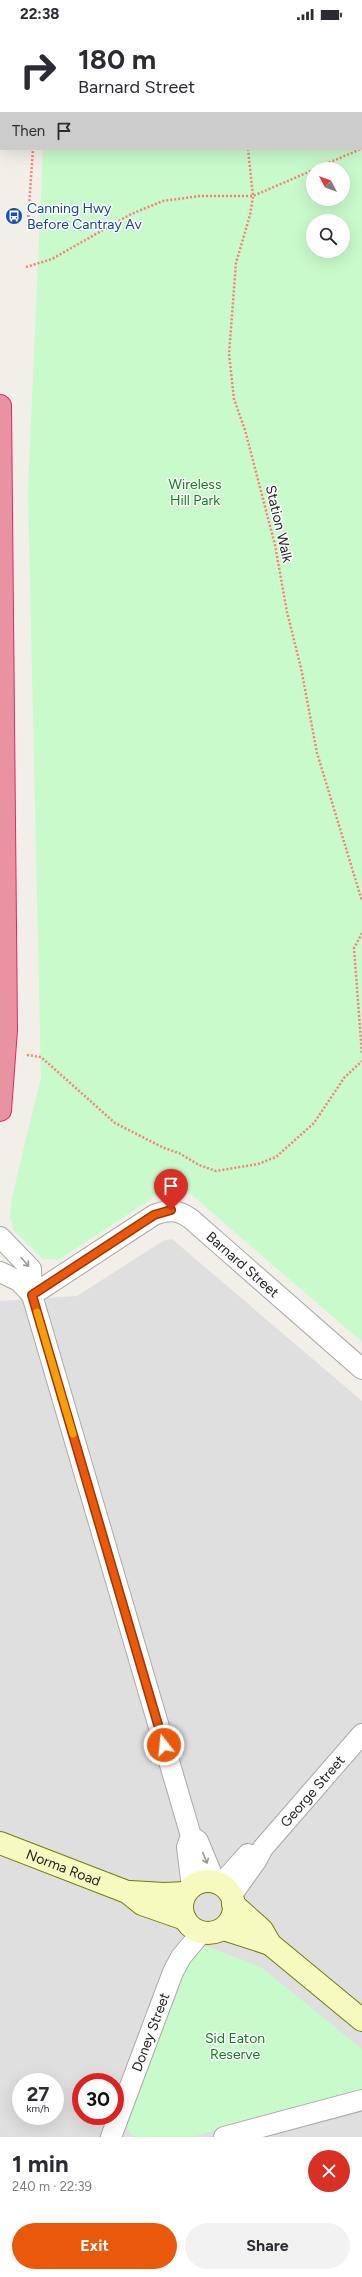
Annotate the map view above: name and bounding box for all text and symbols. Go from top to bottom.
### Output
text: 22:38 [20,5,59,23]
text: 180 m [78,42,156,76]
icon: right [12,44,64,96]
text: Barnard Street [78,76,195,98]
icon: arrive [53,120,75,142]
text: Then [12,122,45,140]
north arrow [306,162,350,206]
map controls [306,162,350,258]
place label: Canning Hwy Before Cantray Av [27,200,143,233]
bus stop icon: Canning Hwy Before Cantray Av [4,206,24,226]
button: search [306,214,350,258]
park label: Wireless Hill Park [169,476,221,509]
street label: Station Walk [262,484,296,565]
pin [154,1169,188,1210]
icon: arrive [160,1175,182,1197]
street label: Barnard Street [203,1228,283,1301]
one-way arrow [20,1257,29,1267]
position arrow [143,1724,185,1766]
street label: George Street [276,1752,348,1831]
street label: Norma Road [24,1845,103,1890]
one-way arrow [201,1851,209,1863]
street label: Doney Street [128,1990,173,2074]
park label: Sid Eaton Reserve [205,2030,265,2063]
speed limit sign: 30 [72,2073,124,2125]
text: 27 [27,2082,49,2106]
text: km/h [27,2102,49,2115]
text: 1 min [12,2149,69,2178]
button: close [308,2150,350,2192]
text: 240 m · 22:39 [12,2179,92,2194]
button: Exit [12,2223,177,2269]
button: Share [185,2223,350,2269]

